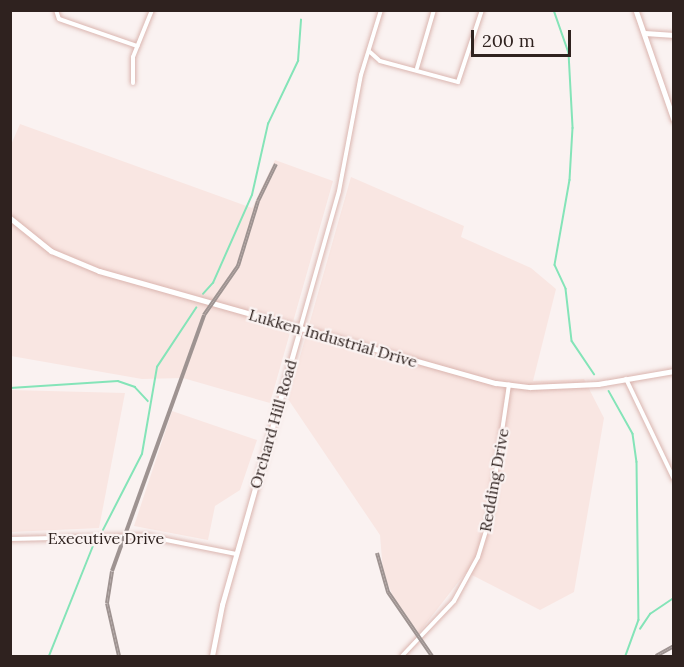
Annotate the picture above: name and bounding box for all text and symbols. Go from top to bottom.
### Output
scale bar [474,18,574,56]
text: 200 m [482,29,535,52]
street label: Lukken Industrial Drive [247,305,419,371]
street label: Orchard Hill Road [245,357,301,491]
street label: Redding Drive [475,427,513,533]
street label: Executive Drive [48,528,164,548]

